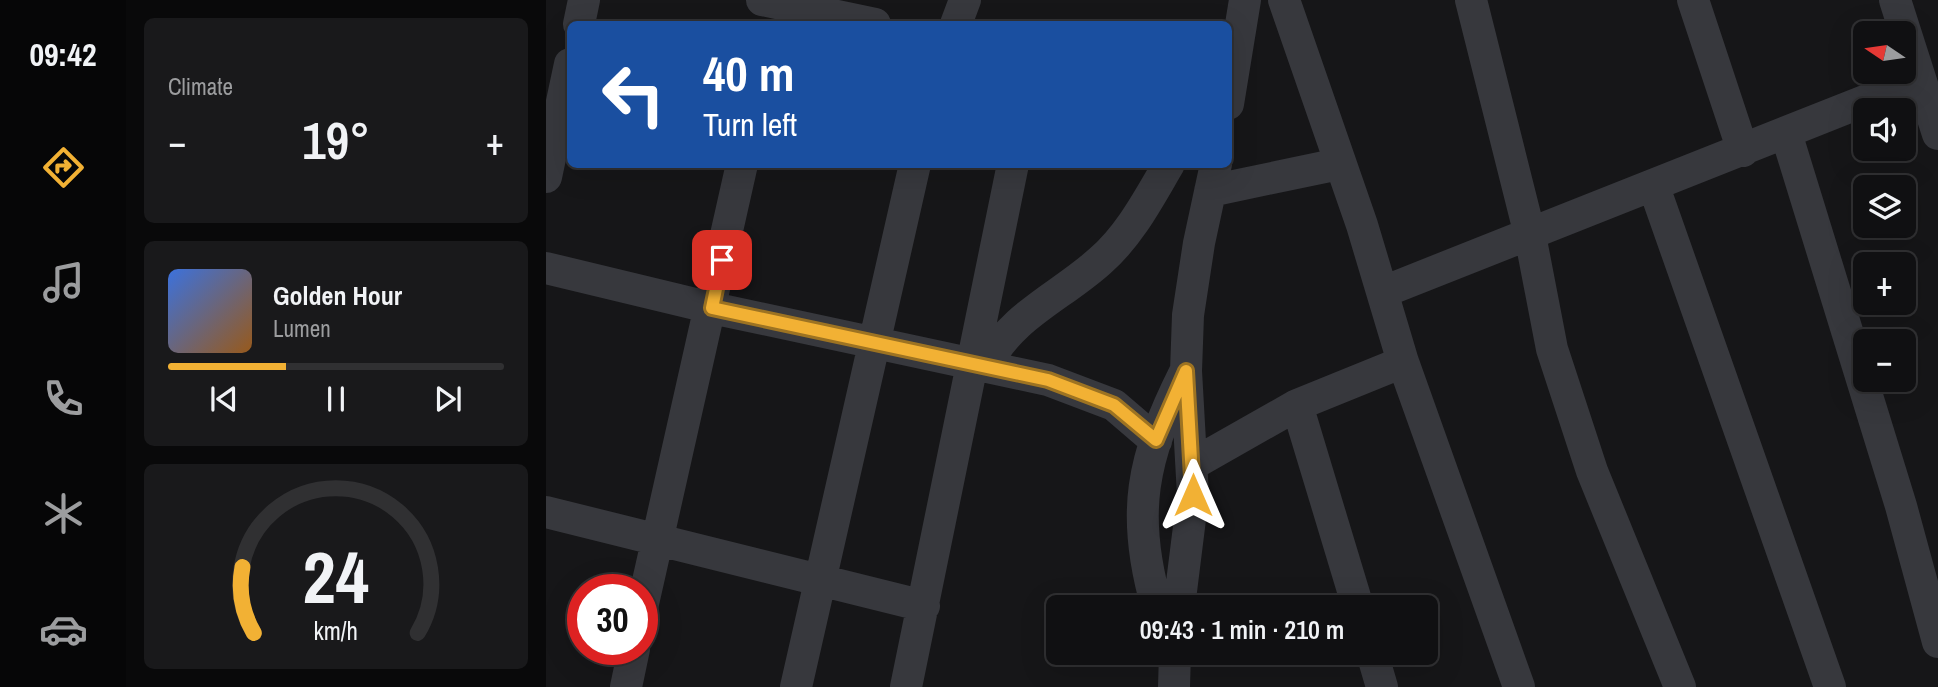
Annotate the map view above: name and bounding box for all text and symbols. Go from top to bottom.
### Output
north arrow [1853,21,1916,84]
map controls [1853,21,1916,392]
text: 09:42 [29,33,97,76]
text: 40 m [703,40,795,106]
icon: left [588,49,679,140]
text: Climate [168,71,233,102]
button: sound [1853,98,1916,161]
text: Turn left [703,103,797,146]
text: 19° [302,105,370,175]
text: − [168,116,186,167]
text: + [486,116,504,167]
icon: directions [39,143,88,192]
button: layers [1853,175,1916,238]
pin [692,230,752,290]
icon: arrive [703,241,741,279]
button: + [1853,252,1916,315]
icon: music [39,258,88,307]
text: Golden Hour [273,278,402,313]
text: Lumen [273,313,331,344]
button: − [1853,329,1916,392]
icon: phone [39,374,88,423]
icon: previous [205,380,243,418]
icon: pause [317,380,355,418]
icon: next [429,380,467,418]
position arrow [1156,458,1230,532]
icon: climate [39,489,88,538]
text: 24 [303,528,369,626]
speed limit sign: 30 [567,574,658,665]
icon: car [39,605,88,654]
text: 09:43 · 1 min · 210 m [1140,612,1344,647]
text: km/h [314,613,358,647]

